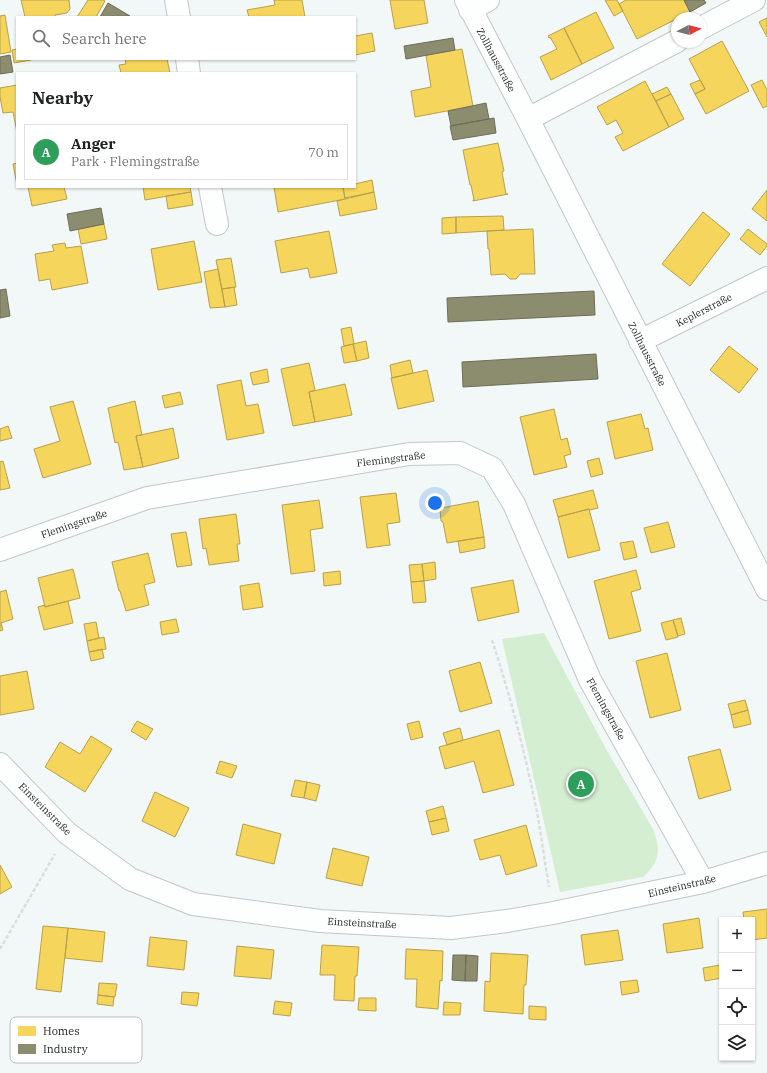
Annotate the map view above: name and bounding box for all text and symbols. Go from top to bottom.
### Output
north arrow [671,12,707,48]
search box [16,16,356,60]
street label: Zollhausstraße [474,26,518,94]
icon: search [30,27,52,49]
text: Search here [62,29,147,48]
text: Nearby [32,87,93,109]
text: Anger [71,134,116,153]
text: A [41,144,51,161]
text: 70 m [308,144,339,161]
text: Park · Flemingstraße [71,153,200,170]
street label: Keplerstraße [674,290,734,330]
street label: Zollhausstraße [625,320,669,388]
street label: Flemingstraße [356,448,426,470]
your location [425,493,445,513]
street label: Flemingstraße [39,507,109,541]
street label: Flemingstraße [584,676,628,742]
pin: A [568,769,594,799]
street label: Einsteinstraße [16,780,74,838]
street label: Einsteinstraße [647,872,717,900]
street label: Einsteinstraße [327,915,397,931]
map controls [719,917,755,1061]
button: + [719,917,755,953]
button: − [719,953,755,989]
button: locate [719,989,755,1025]
legend [10,1017,142,1063]
text: Homes [43,1024,80,1038]
button: layers [719,1025,755,1061]
text: Industry [43,1042,88,1056]

